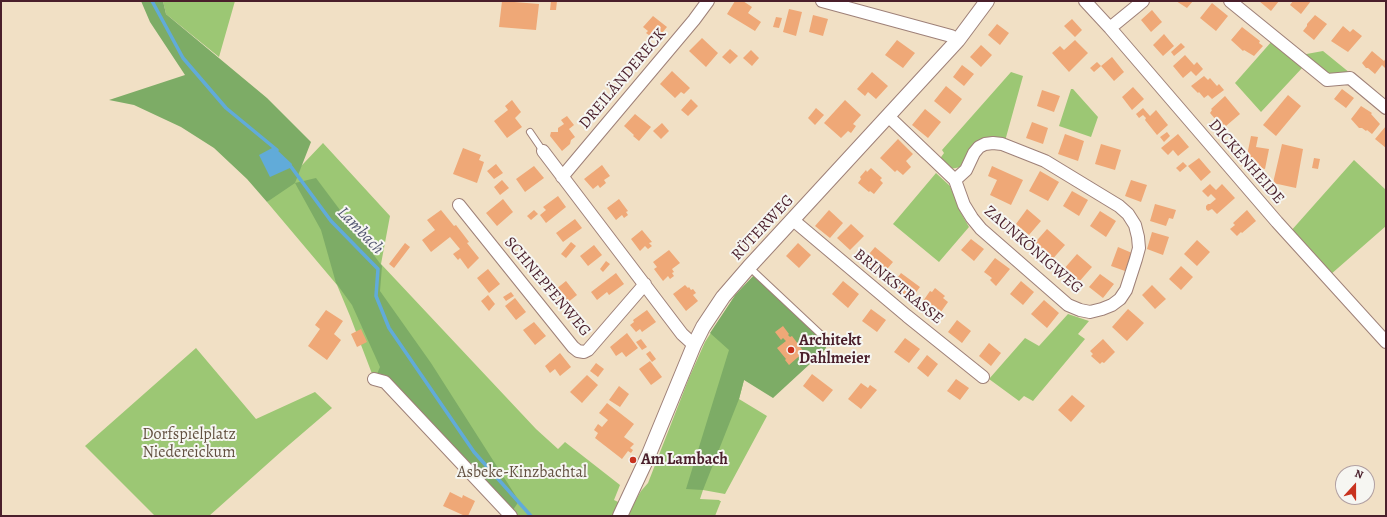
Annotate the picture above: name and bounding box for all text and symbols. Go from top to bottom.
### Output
street label: DREILÄNDERECK [575,25,671,133]
street label: DICKENHEIDE [1204,116,1288,208]
street label: RÜTERWEG [728,191,798,265]
street label: ZAUNKÖNIGWEG [980,202,1086,298]
water label: Lambach [332,203,388,259]
street label: SCHNEPFENWEG [500,233,594,341]
street label: BRINKSTRASSE [849,245,947,329]
place label: Architekt Dahlmeier [799,331,870,369]
marker: Architekt Dahlmeier [786,345,796,355]
park label: Dorfspielplatz Niedereickum [142,425,236,463]
place label: Am Lambach [641,450,728,470]
marker: Am Lambach [628,455,638,465]
park label: Asbeke-Kinzbachtal [457,463,587,483]
north arrow [1335,465,1375,505]
text: N [1353,466,1366,483]

